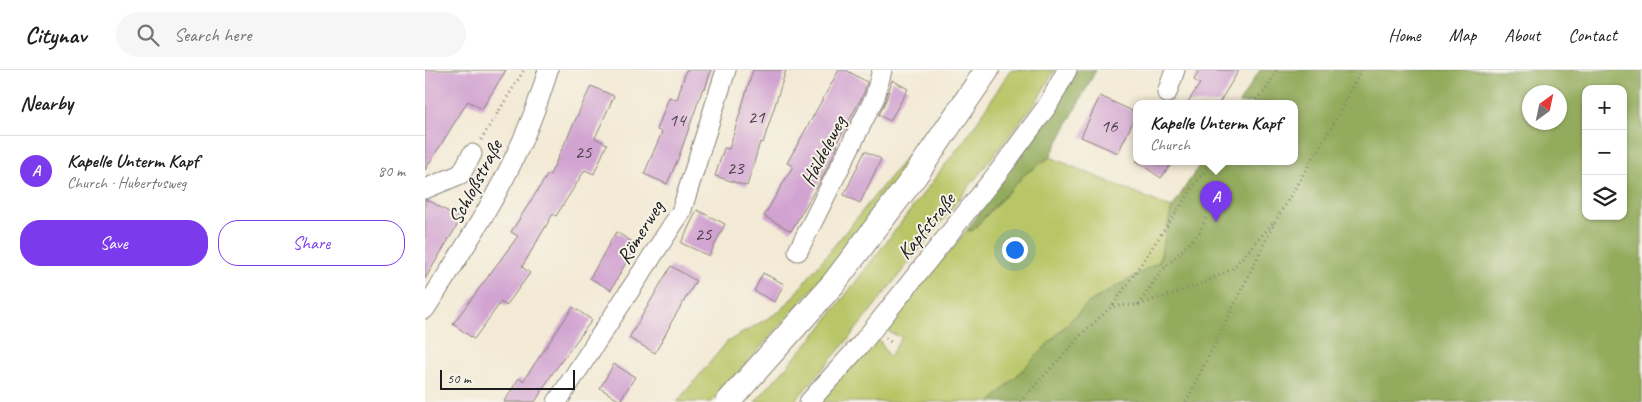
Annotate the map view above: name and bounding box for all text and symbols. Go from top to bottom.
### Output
search box [116,12,466,57]
text: Citynav [25,20,86,50]
icon: search [134,21,162,49]
text: Search here [174,23,251,47]
text: Home [1388,24,1421,46]
text: Map [1449,24,1476,46]
text: About [1504,24,1540,46]
text: Contact [1568,24,1617,46]
north arrow [1522,85,1567,130]
map controls [1582,85,1627,220]
button: + [1582,85,1627,130]
text: Nearby [20,90,73,116]
popup [1133,100,1298,165]
house number: 21 [747,105,766,129]
house number: 14 [668,108,688,132]
street label: Häldeleweg [794,110,852,190]
text: Kapelle Unterm Kapf [1150,111,1281,135]
house number: 16 [1100,114,1119,138]
button: − [1582,130,1627,175]
street label: Schloßstraße [442,133,509,229]
text: Church [1150,135,1190,155]
house number: 25 [574,140,593,164]
text: Kapelle Unterm Kapf [67,149,198,173]
house number: 23 [726,156,745,180]
text: A [32,161,40,181]
text: 80 m [378,161,405,181]
text: Church · Hubertusweg [67,173,186,193]
button: layers [1582,175,1627,220]
pin: A [1200,181,1232,222]
street label: Kapfstraße [891,186,962,265]
street label: Römerweg [610,194,670,269]
button: Save [20,220,208,266]
button: Share [218,220,405,266]
house number: 25 [694,222,713,246]
your location [1002,237,1028,263]
scale bar [440,367,575,390]
text: 50 m [447,370,471,387]

